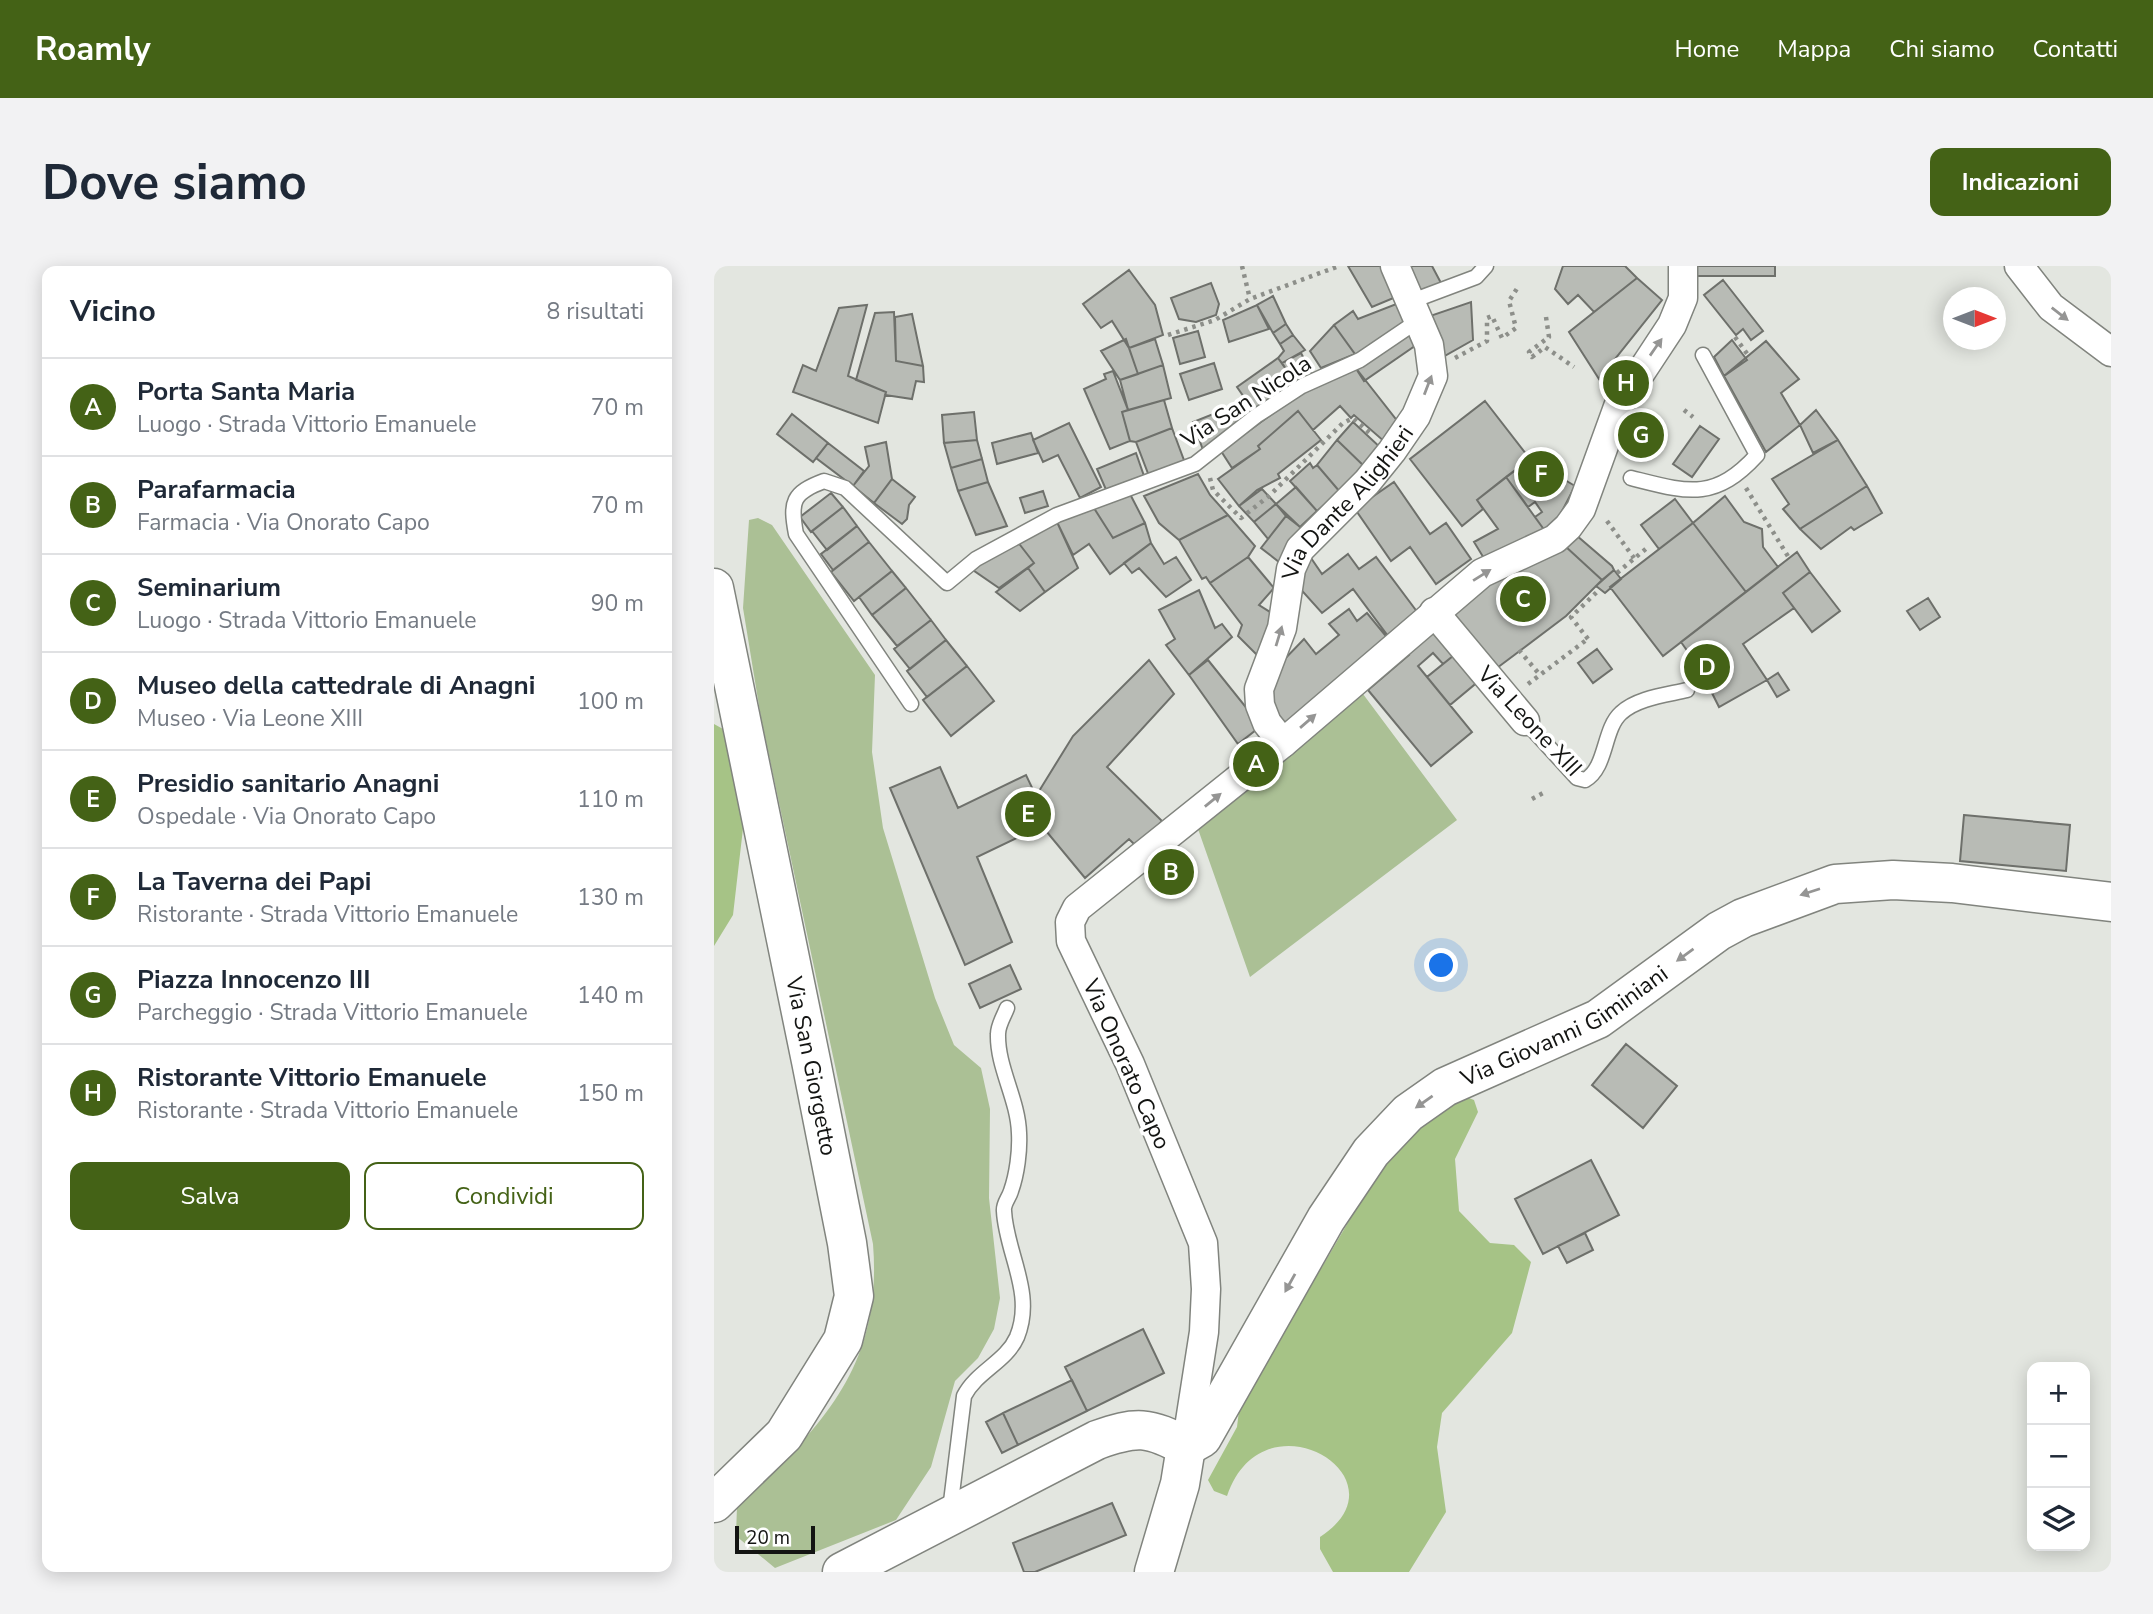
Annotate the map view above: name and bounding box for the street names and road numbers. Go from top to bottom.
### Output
street label: Via San Nicola [1174,348,1317,456]
street label: Via Dante Alighieri [1275,420,1421,582]
street label: Via Leone XIII [1470,659,1589,783]
street label: Via Giovanni Giminiani [1455,958,1674,1094]
street label: Via San Giorgetto [778,973,844,1158]
street label: Via Onorato Capo [1075,973,1178,1154]

